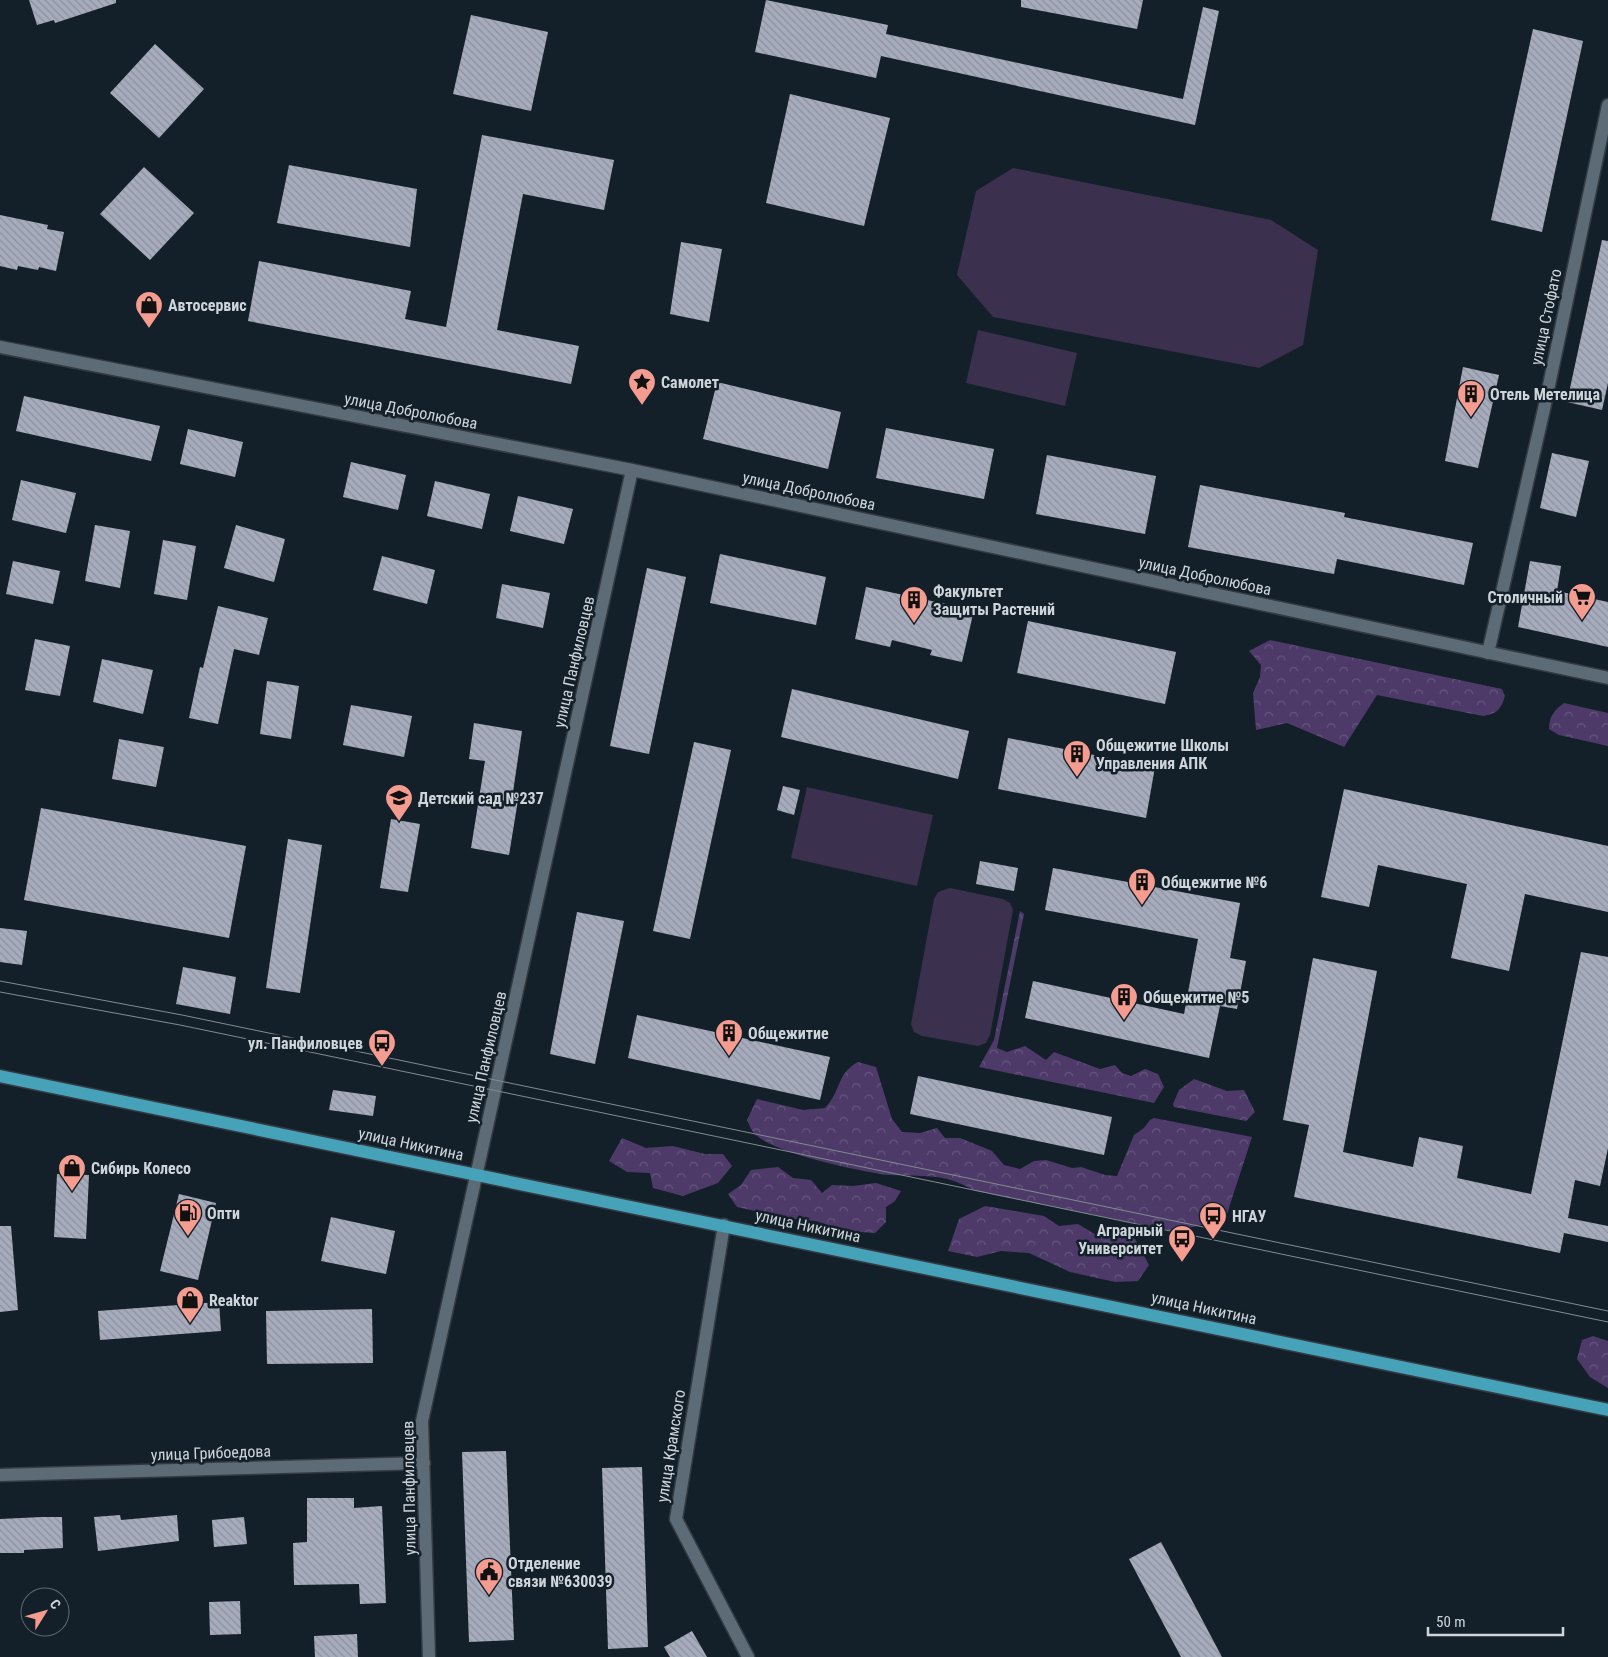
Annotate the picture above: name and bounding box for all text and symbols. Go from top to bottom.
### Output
street label: улица Стофато [1527,267,1565,367]
shop icon: Автосервис [134,290,164,329]
place label: Автосервис [168,296,247,315]
place icon: Самолет [627,367,657,406]
place label: Самолет [661,373,719,392]
building icon: Отель Метелица [1456,379,1486,418]
place label: Отель Метелица [1490,385,1600,404]
street label: улица Добролюбова [343,389,479,433]
street label: улица Добролюбова [741,468,877,514]
street label: улица Добролюбова [1137,553,1273,599]
place label: Факультет Защиты Растений [933,582,1055,619]
supermarket icon: Столичный [1567,582,1597,621]
building icon: Факультет Защиты Растений [899,585,929,624]
place label: Столичный [1487,588,1563,607]
street label: улица Панфиловцев [550,594,598,730]
place label: Общежитие Школы Управления АПК [1096,736,1229,773]
building icon: Общежитие Школы Управления АПК [1062,739,1092,778]
school or university icon: Детский сад №237 [384,783,414,822]
place label: Детский сад №237 [418,789,544,808]
building icon: Общежитие №6 [1127,867,1157,906]
place label: Общежитие №6 [1161,873,1267,892]
building icon: Общежитие №5 [1109,982,1139,1021]
place label: Общежитие №5 [1143,988,1249,1007]
street label: улица Панфиловцев [462,989,510,1125]
building icon: Общежитие [714,1018,744,1057]
place label: Общежитие [748,1024,829,1043]
bus stop icon: ул. Панфиловцев [367,1028,397,1067]
place label: ул. Панфиловцев [248,1034,363,1053]
street label: улица Никитина [357,1124,465,1164]
shop icon: Сибирь Колесо [57,1153,87,1192]
place label: Сибирь Колесо [91,1159,191,1178]
fuel station icon: Опти [173,1198,203,1237]
bus stop icon: НГАУ [1198,1201,1228,1240]
place label: Опти [207,1204,240,1223]
street label: улица Никитина [754,1206,862,1246]
place label: НГАУ [1232,1207,1267,1226]
place label: Аграрный Университет [1078,1221,1163,1258]
bus stop icon: Аграрный Университет [1167,1224,1197,1263]
shop icon: Reaktor [175,1285,205,1324]
street label: улица Никитина [1150,1288,1258,1328]
place label: Reaktor [209,1291,259,1310]
street label: улица Крамского [653,1388,689,1504]
street label: улица Панфиловцев [398,1421,420,1555]
street label: улица Грибоедова [151,1441,271,1465]
place label: Отделение связи №630039 [508,1554,613,1591]
public building icon: Отделение связи №630039 [474,1557,504,1596]
north arrow [20,1587,70,1637]
text: С [47,1596,64,1612]
scale bar [1428,1604,1563,1636]
text: 50 m [1436,1613,1466,1631]

